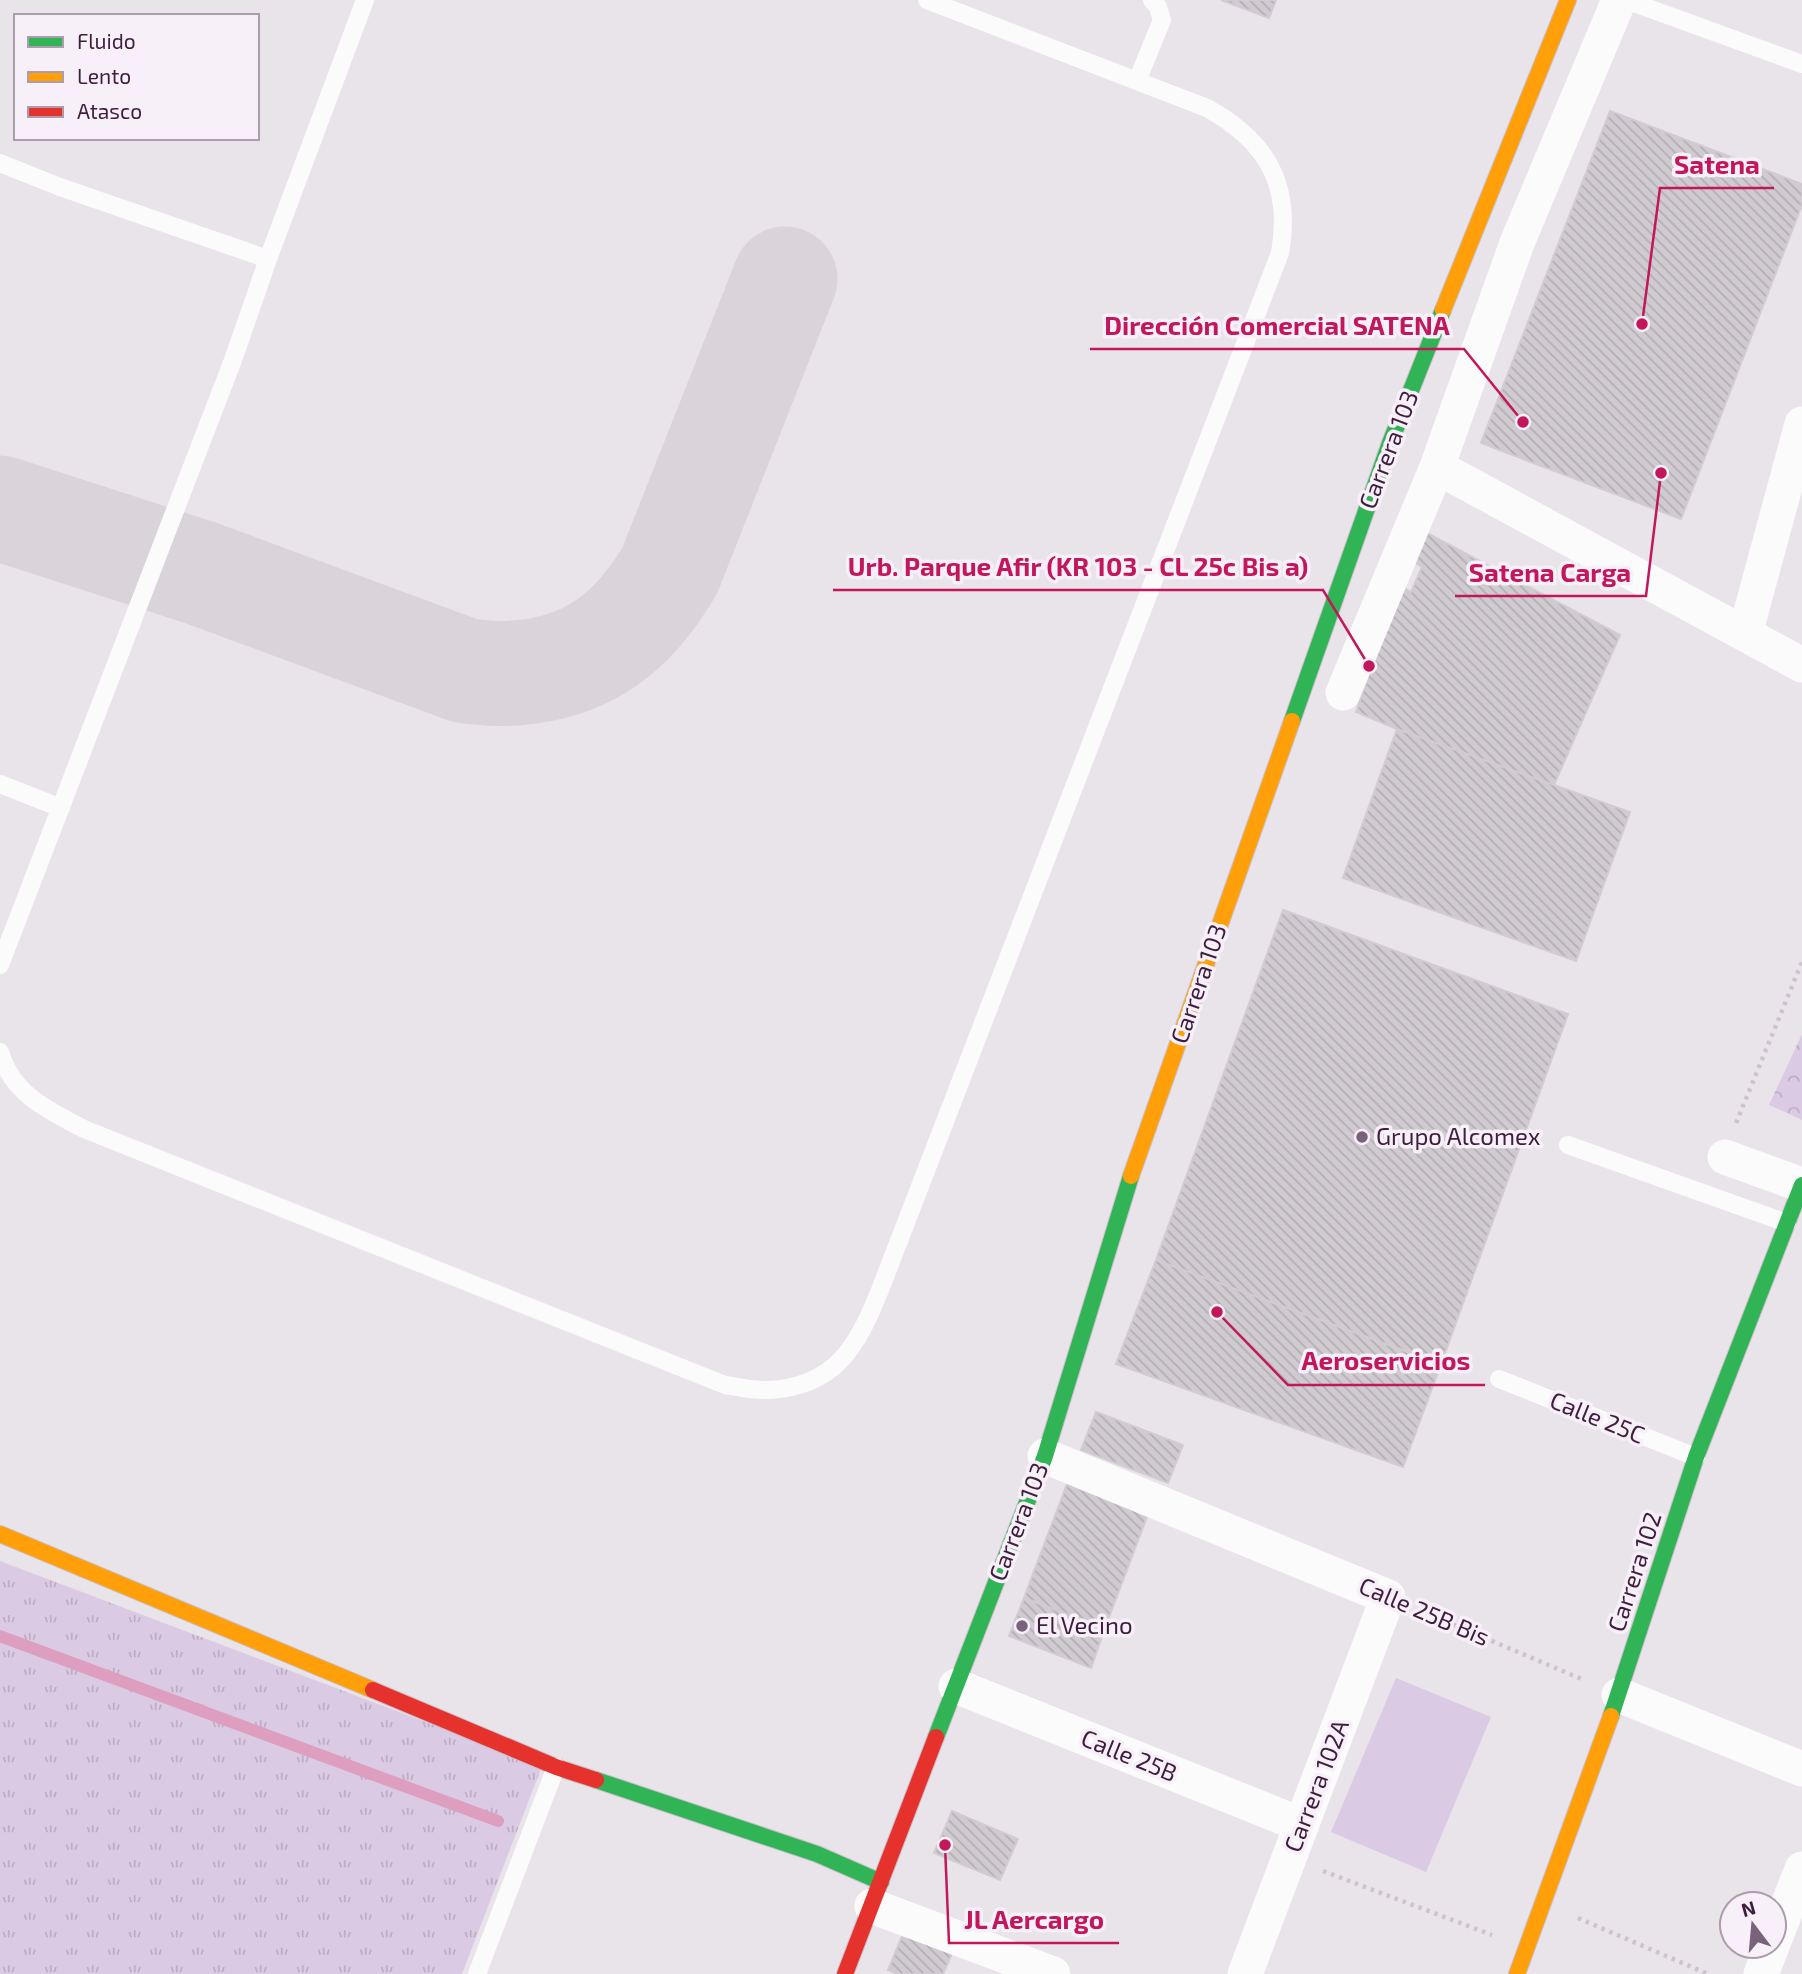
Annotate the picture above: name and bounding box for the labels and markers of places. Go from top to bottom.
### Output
callout: Satena [1660,141,1774,188]
callout: Dirección Comercial SATENA [1090,302,1464,349]
callout: Urb. Parque Afir (KR 103 - CL 25c Bis a) [833,543,1323,590]
callout: Satena Carga [1455,549,1646,596]
place label: Grupo Alcomex [1376,1121,1541,1150]
marker: Grupo Alcomex [1354,1129,1370,1145]
callout: Aeroservicios [1288,1338,1485,1385]
place label: El Vecino [1036,1610,1133,1639]
marker: El Vecino [1014,1618,1030,1634]
callout: JL Aercargo [949,1896,1119,1943]

